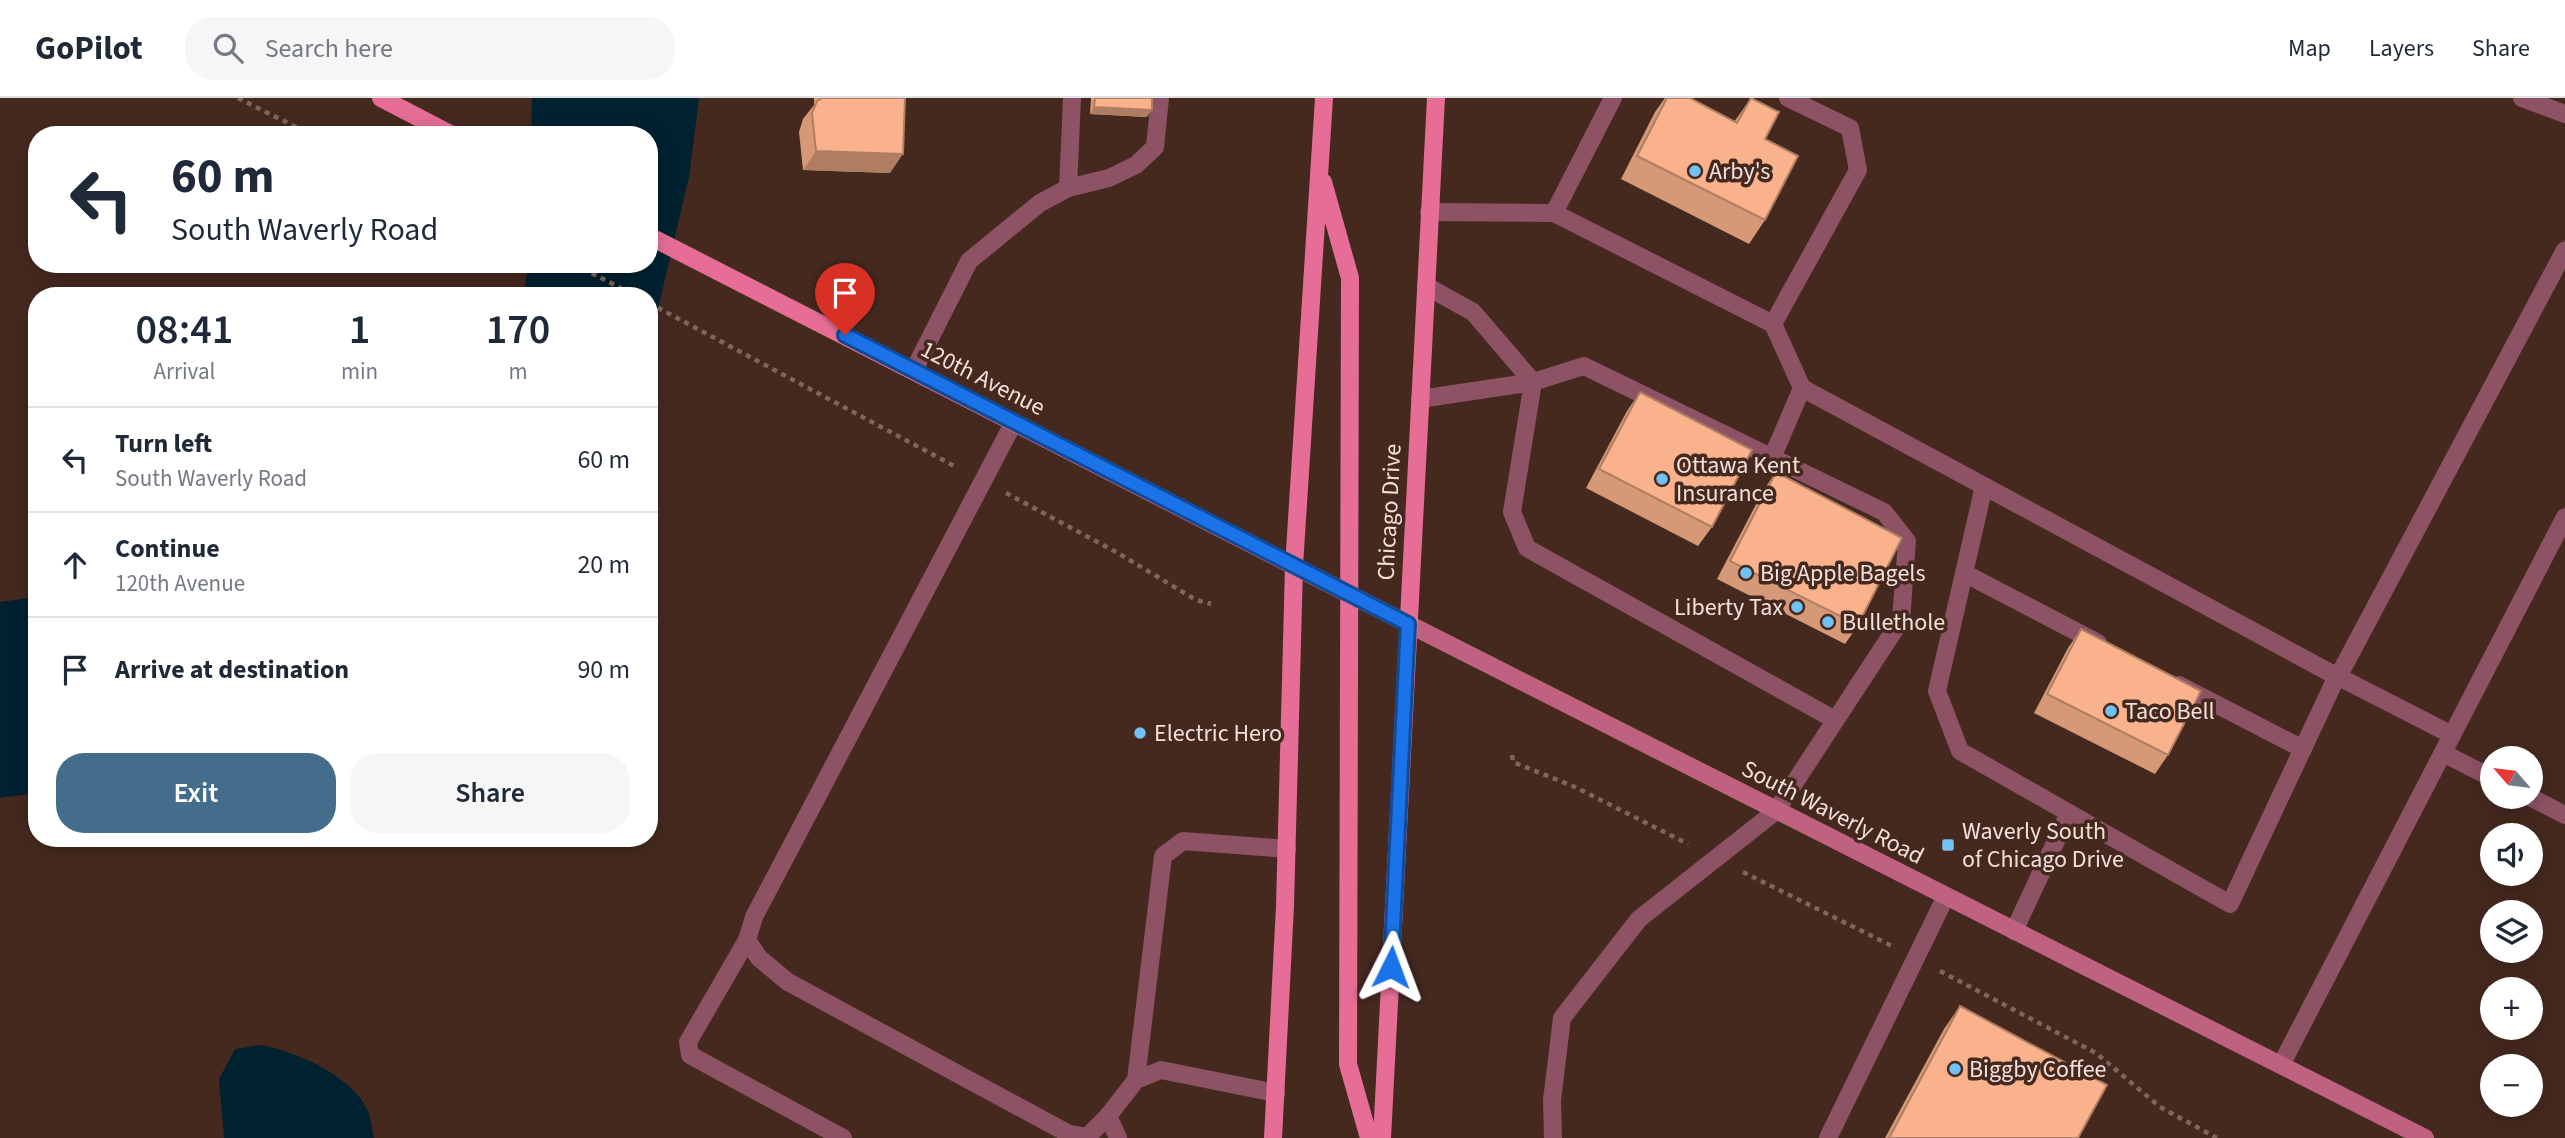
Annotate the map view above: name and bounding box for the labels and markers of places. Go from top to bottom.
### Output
place label: Arby's [1709,154,1770,189]
marker: Arby's [1687,163,1703,179]
pin [815,263,875,335]
place label: Ottawa Kent Insurance [1676,448,1800,511]
marker: Ottawa Kent Insurance [1654,471,1670,487]
place label: Big Apple Bagels [1760,556,1925,591]
marker: Big Apple Bagels [1738,565,1754,581]
place label: Liberty Tax [1674,590,1783,625]
marker: Liberty Tax [1789,599,1805,615]
place label: Bullethole [1842,605,1945,640]
marker: Bullethole [1820,614,1836,630]
place label: Taco Bell [2125,694,2215,729]
marker: Taco Bell [2103,703,2119,719]
place label: Electric Hero [1154,716,1282,751]
marker: Electric Hero [1132,725,1148,741]
place label: Waverly South of Chicago Drive [1962,814,2124,877]
marker: Waverly South of Chicago Drive [1940,837,1956,853]
place label: Biggby Coffee [1969,1052,2106,1087]
marker: Biggby Coffee [1947,1061,1963,1077]

